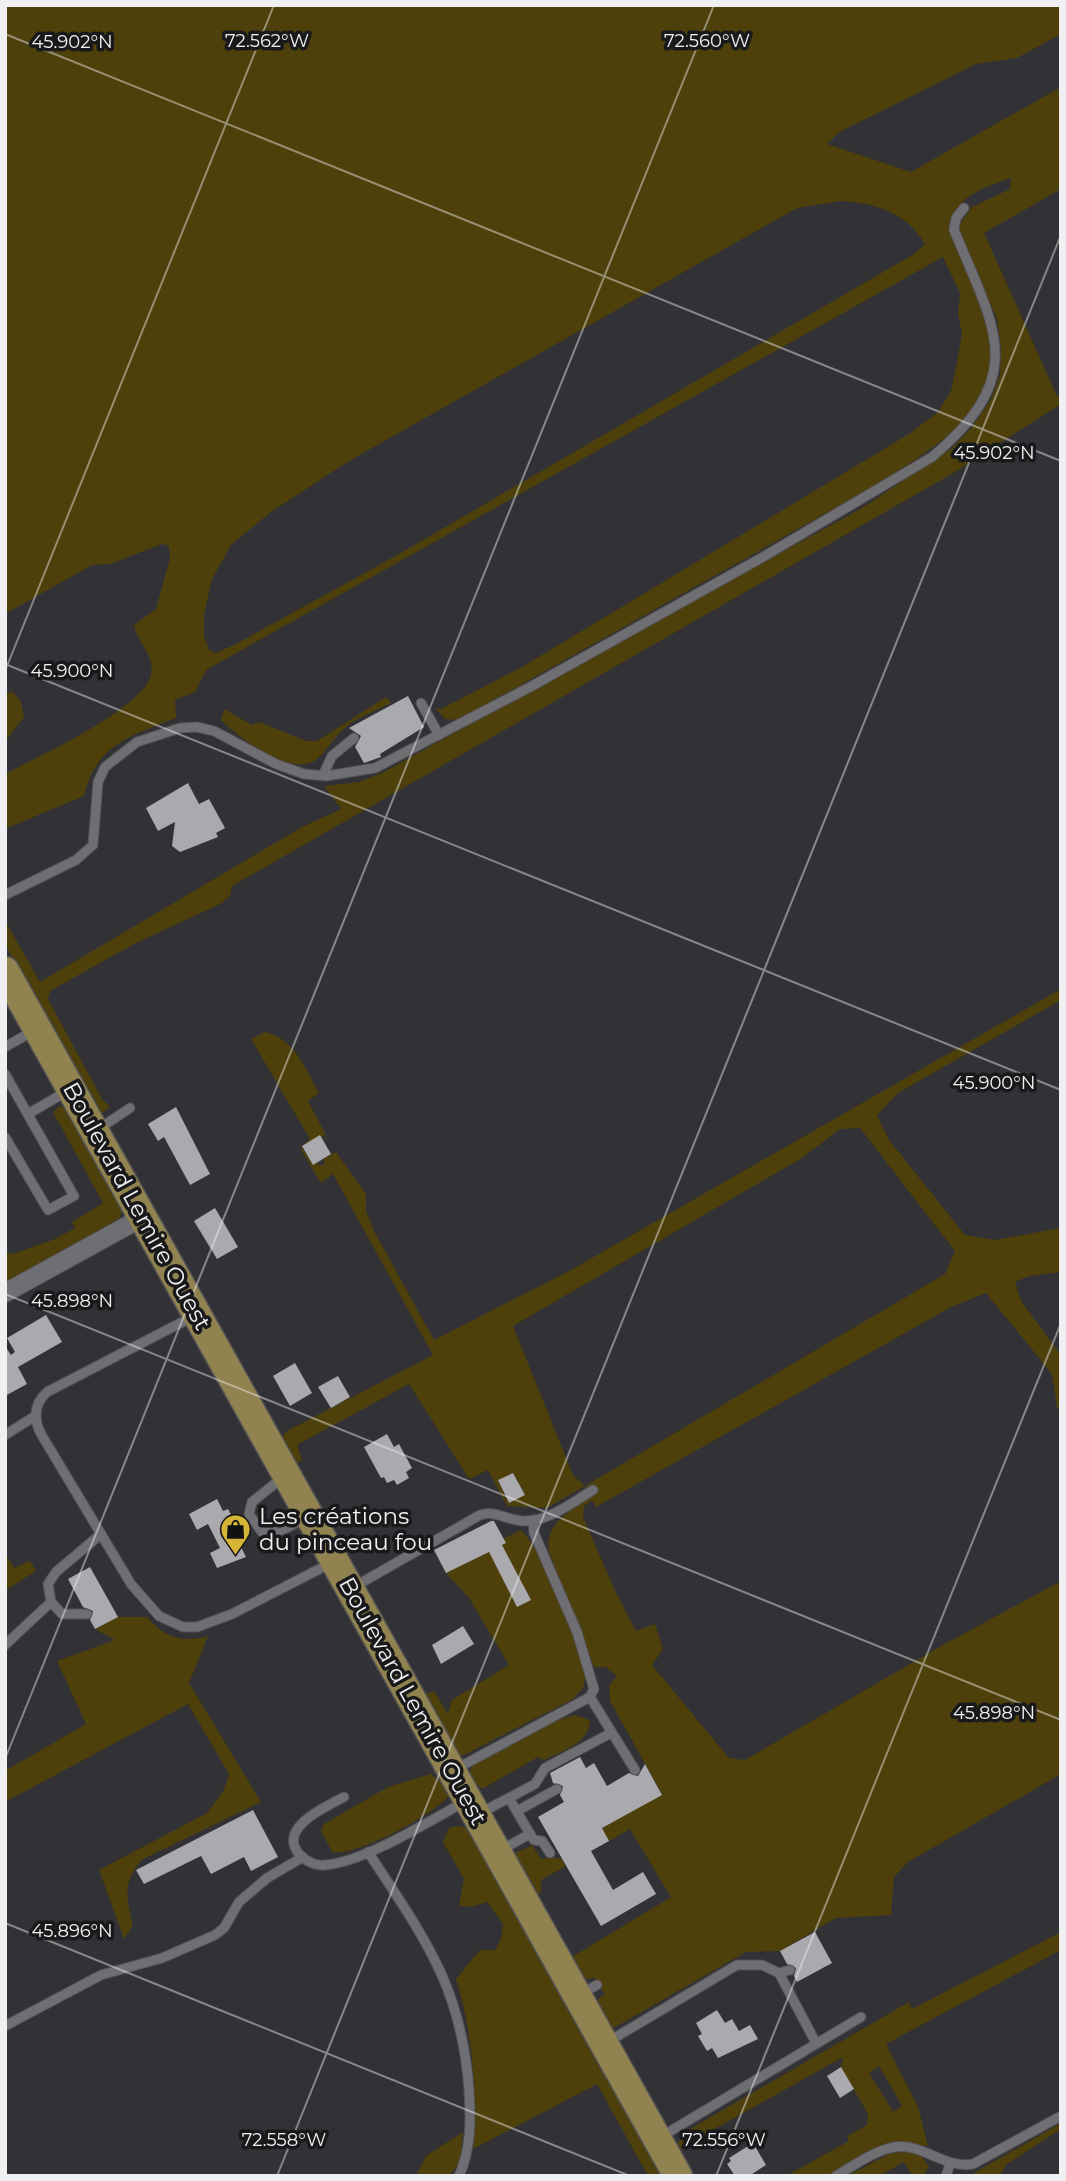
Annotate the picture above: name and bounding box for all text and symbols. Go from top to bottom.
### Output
text: 72.562°W [225,30,309,52]
text: 72.560°W [664,30,750,52]
text: 45.902°N [31,31,113,53]
text: 45.902°N [953,442,1035,464]
text: 45.900°N [31,660,113,682]
text: 45.900°N [953,1072,1035,1094]
street label: Boulevard Lemire Ouest [57,1077,217,1335]
text: 45.898°N [31,1290,113,1312]
place label: Les créations du pinceau fou [259,1502,432,1556]
shop icon: Les créations du pinceau fou [219,1512,253,1556]
street label: Boulevard Lemire Ouest [333,1572,493,1830]
text: 45.898°N [953,1702,1035,1724]
text: 45.896°N [31,1920,113,1942]
text: 72.558°W [242,2129,326,2151]
text: 72.556°W [682,2129,766,2151]

